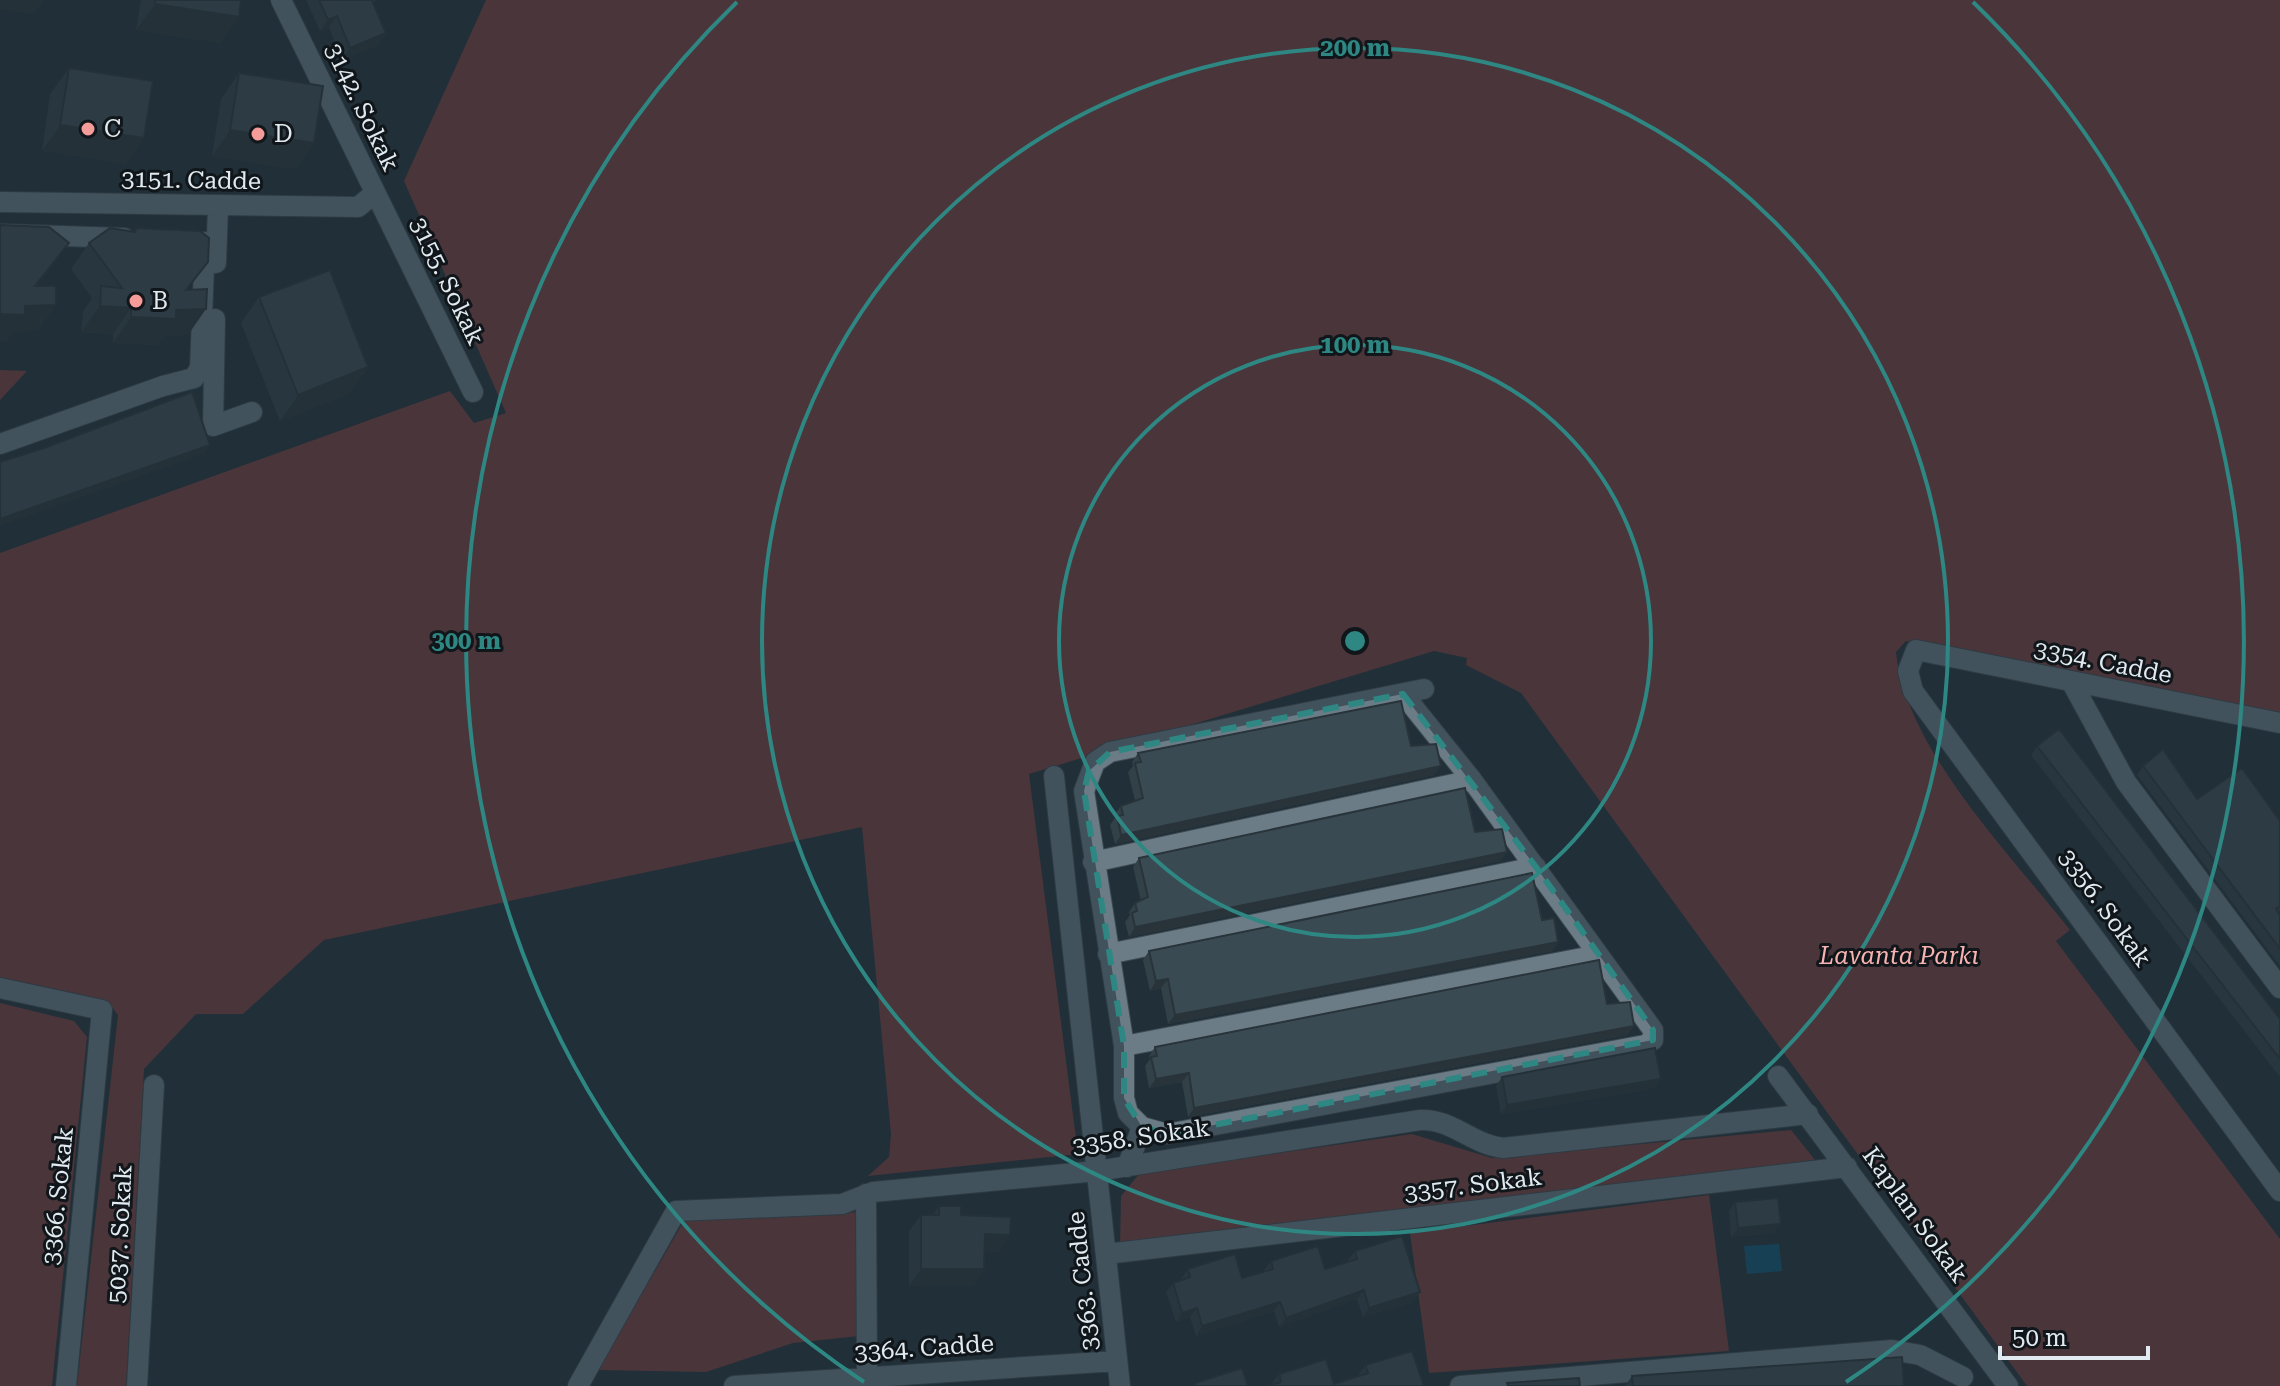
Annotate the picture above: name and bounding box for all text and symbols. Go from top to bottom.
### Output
text: 200 m [1320,34,1390,62]
street label: 3142. Sokak [319,39,405,175]
place label: C [104,115,121,143]
marker: C [79,120,97,138]
place label: D [274,120,293,148]
marker: D [249,125,267,143]
street label: 3151. Cadde [121,165,261,195]
street label: 3155. Sokak [404,213,490,349]
place label: B [152,287,168,315]
marker: B [127,292,145,310]
text: 100 m [1320,331,1390,359]
text: 300 m [431,627,501,655]
centre of rings [1341,627,1369,655]
street label: 3354. Cadde [2032,635,2174,689]
street label: 3356. Sokak [2053,844,2157,972]
park label: Lavanta Parkı [1818,942,1979,970]
street label: 3358. Sokak [1070,1113,1212,1161]
street label: 3366. Sokak [37,1126,79,1266]
street label: Kaplan Sokak [1857,1142,1973,1288]
street label: 3357. Sokak [1402,1163,1544,1207]
street label: 5037. Sokak [102,1164,138,1304]
street label: 3363. Cadde [1062,1210,1104,1352]
scale bar [2000,1310,2148,1360]
text: 50 m [2012,1324,2067,1352]
street label: 3364. Cadde [853,1329,995,1367]

